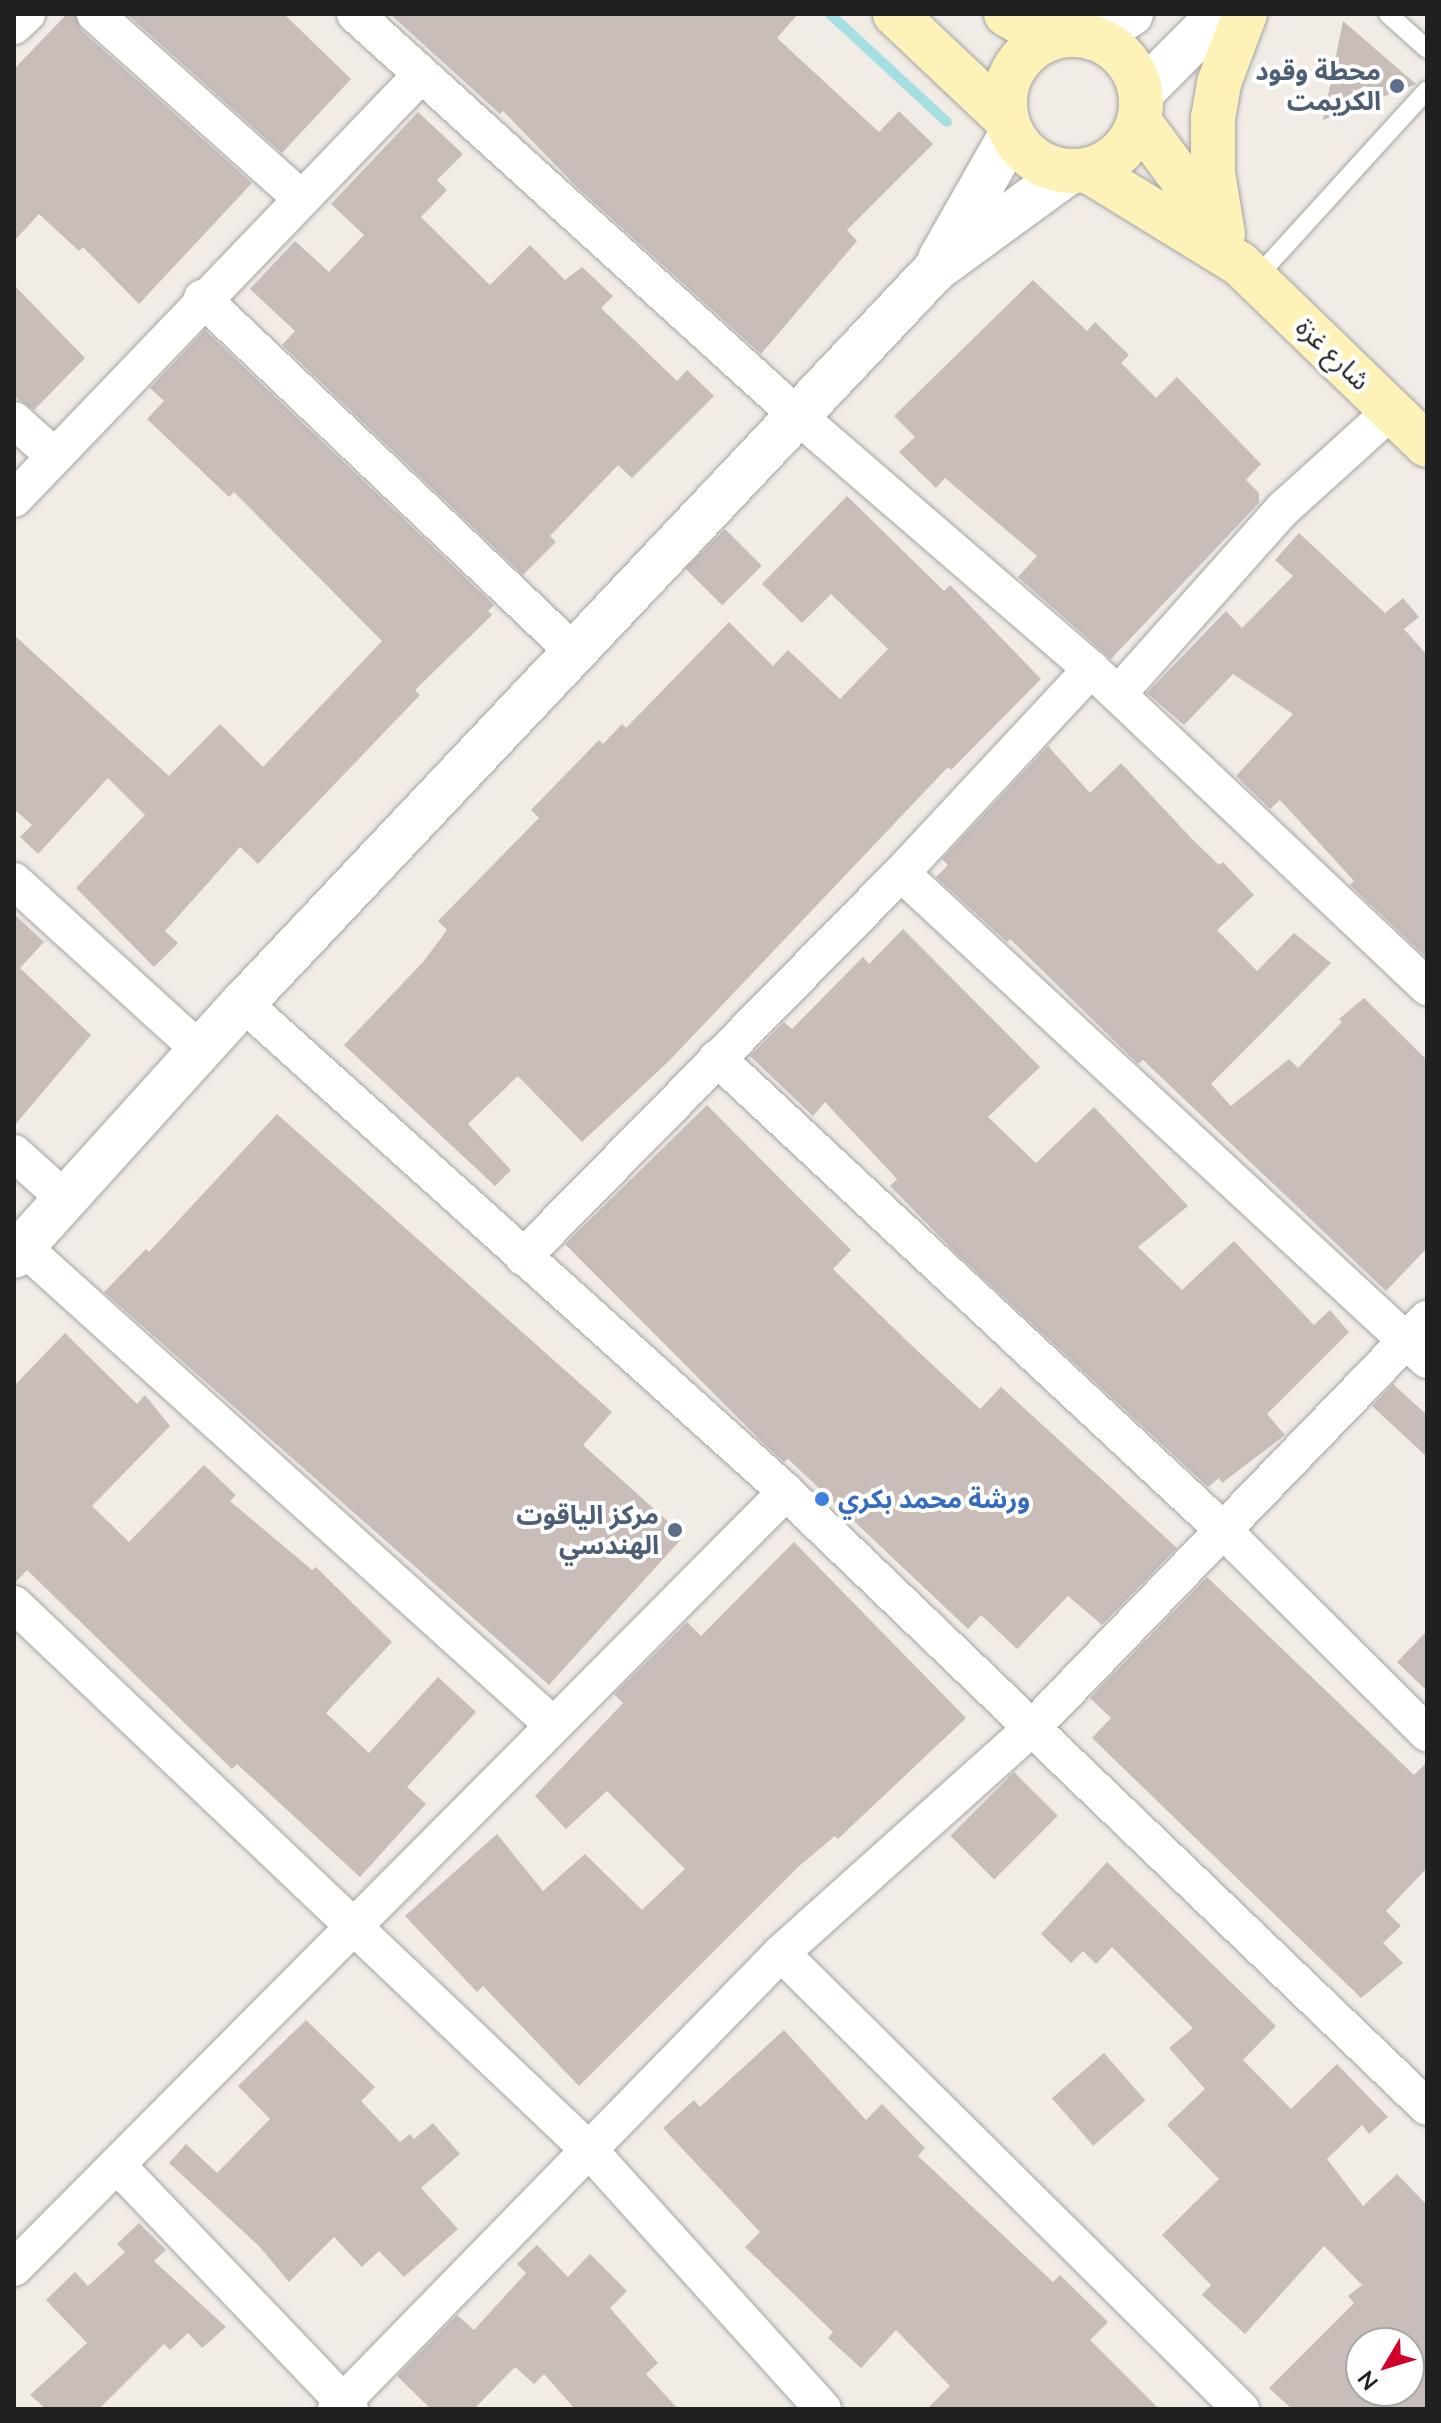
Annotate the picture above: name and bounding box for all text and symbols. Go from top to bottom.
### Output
place label: محطة وقود الكريمت [1255,55,1381,116]
marker: محطة وقود الكريمت [1388,77,1406,95]
street label: شارع غزة [1290,311,1376,397]
place label: ورشة محمد بكري [838,1483,1030,1515]
marker: ورشة محمد بكري [813,1490,831,1508]
place label: مركز الياقوت الهندسي [516,1499,659,1560]
marker: مركز الياقوت الهندسي [666,1521,684,1539]
north arrow [1345,2327,1425,2407]
text: N [1351,2366,1383,2396]

